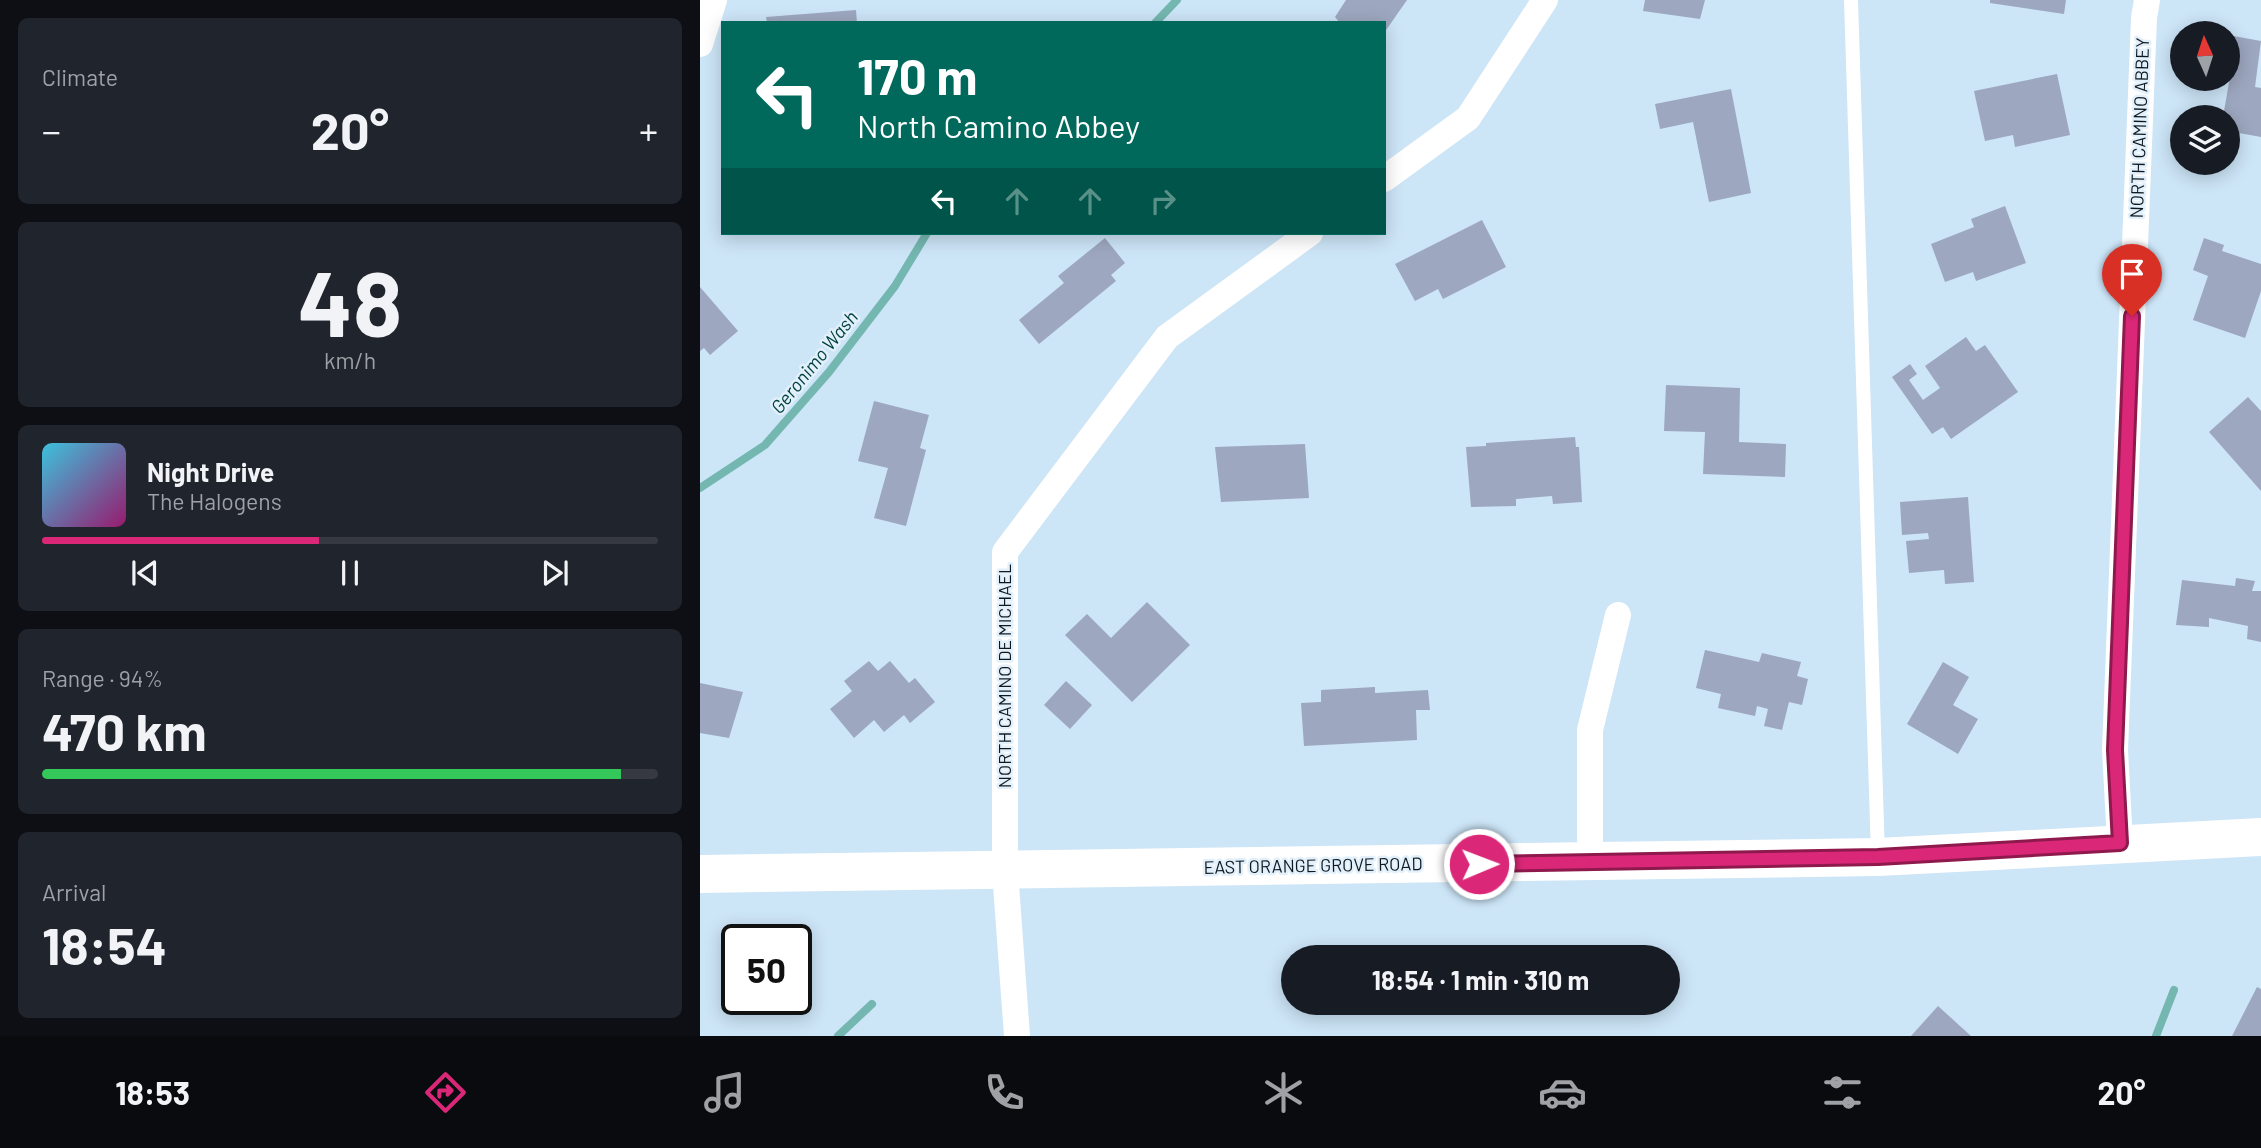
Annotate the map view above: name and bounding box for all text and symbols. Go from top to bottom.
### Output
north arrow [2170,21,2240,91]
map controls [2170,21,2240,175]
street label: NORTH CAMINO ABBEY [2125,37,2153,219]
text: 170 m [857,46,977,105]
icon: left [742,49,833,140]
text: Climate [42,63,118,91]
text: 20° [311,98,389,160]
button: layers [2170,105,2240,175]
text: North Camino Abbey [857,106,1140,144]
text: − [42,107,61,153]
text: + [639,107,658,153]
icon: left [925,182,963,220]
icon: ahead [998,182,1036,220]
icon: ahead [1071,182,1109,220]
icon: right [1144,182,1182,220]
pin [2102,244,2162,316]
text: 48 [298,246,402,355]
icon: arrive [2113,255,2151,293]
water label: Geronimo Wash [765,306,862,418]
text: km/h [324,346,376,374]
text: Night Drive [147,456,274,487]
text: The Halogens [147,487,282,515]
icon: previous [126,554,164,592]
icon: pause [331,554,369,592]
icon: next [536,554,574,592]
street label: NORTH CAMINO DE MICHAEL [993,564,1015,788]
text: Range · 94% [42,664,163,692]
text: 470 km [42,699,207,761]
position arrow [1442,827,1516,901]
street label: EAST ORANGE GROVE ROAD [1203,852,1423,878]
text: Arrival [42,878,106,906]
text: 18:54 [42,913,167,975]
speed limit sign: 50 [721,924,812,1015]
text: 18:54 · 1 min · 310 m [1372,964,1589,995]
icon: directions [421,1068,470,1117]
icon: music [700,1068,749,1117]
icon: phone [980,1068,1029,1117]
icon: climate [1259,1068,1308,1117]
icon: car [1538,1068,1587,1117]
icon: filters [1818,1068,1867,1117]
text: 18:53 [115,1073,190,1111]
text: 20° [2097,1073,2146,1111]

